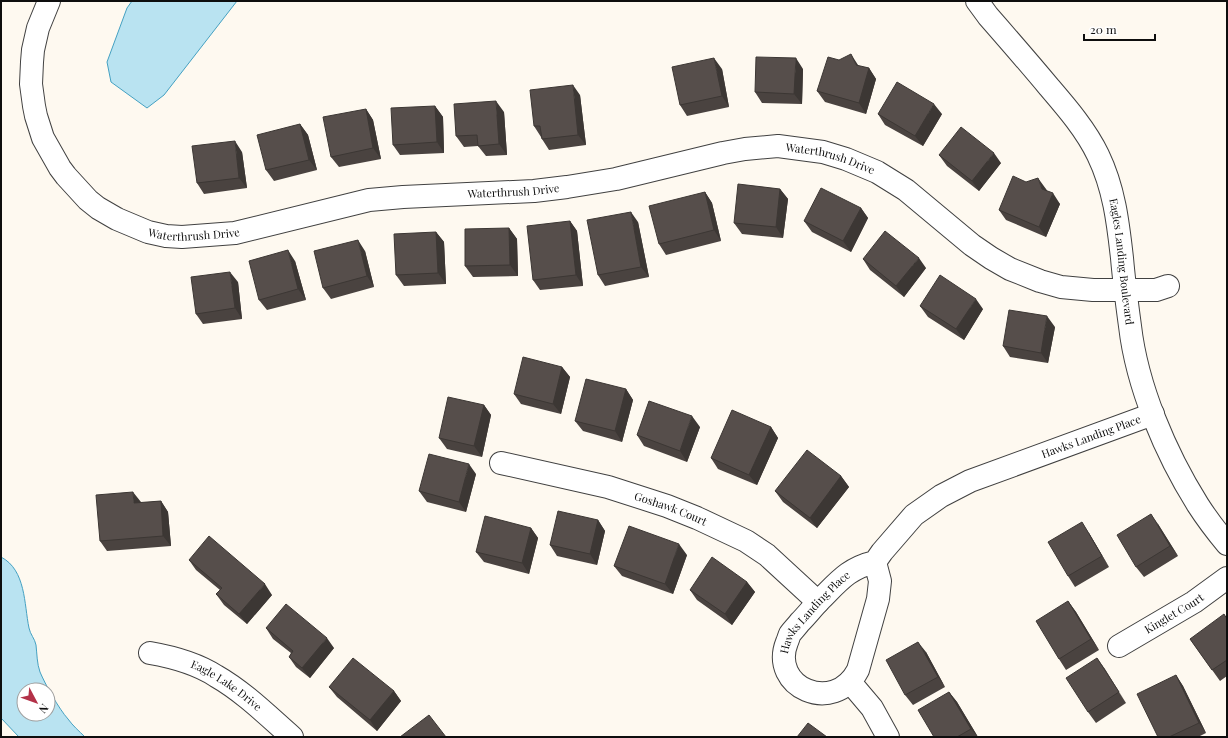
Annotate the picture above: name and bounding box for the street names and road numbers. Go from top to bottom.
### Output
street label: Waterthrush Drive [784,139,878,177]
street label: Waterthrush Drive [466,180,561,201]
street label: Eagles Landing Boulevard [1106,197,1138,326]
street label: Waterthrush Drive [146,224,242,244]
street label: Hawks Landing Place [1039,411,1143,461]
street label: Goshawk Court [633,488,710,529]
street label: Hawks Landing Place [776,567,853,655]
street label: Kinglet Court [1141,589,1207,637]
street label: Eagle Lake Drive [189,656,266,714]

